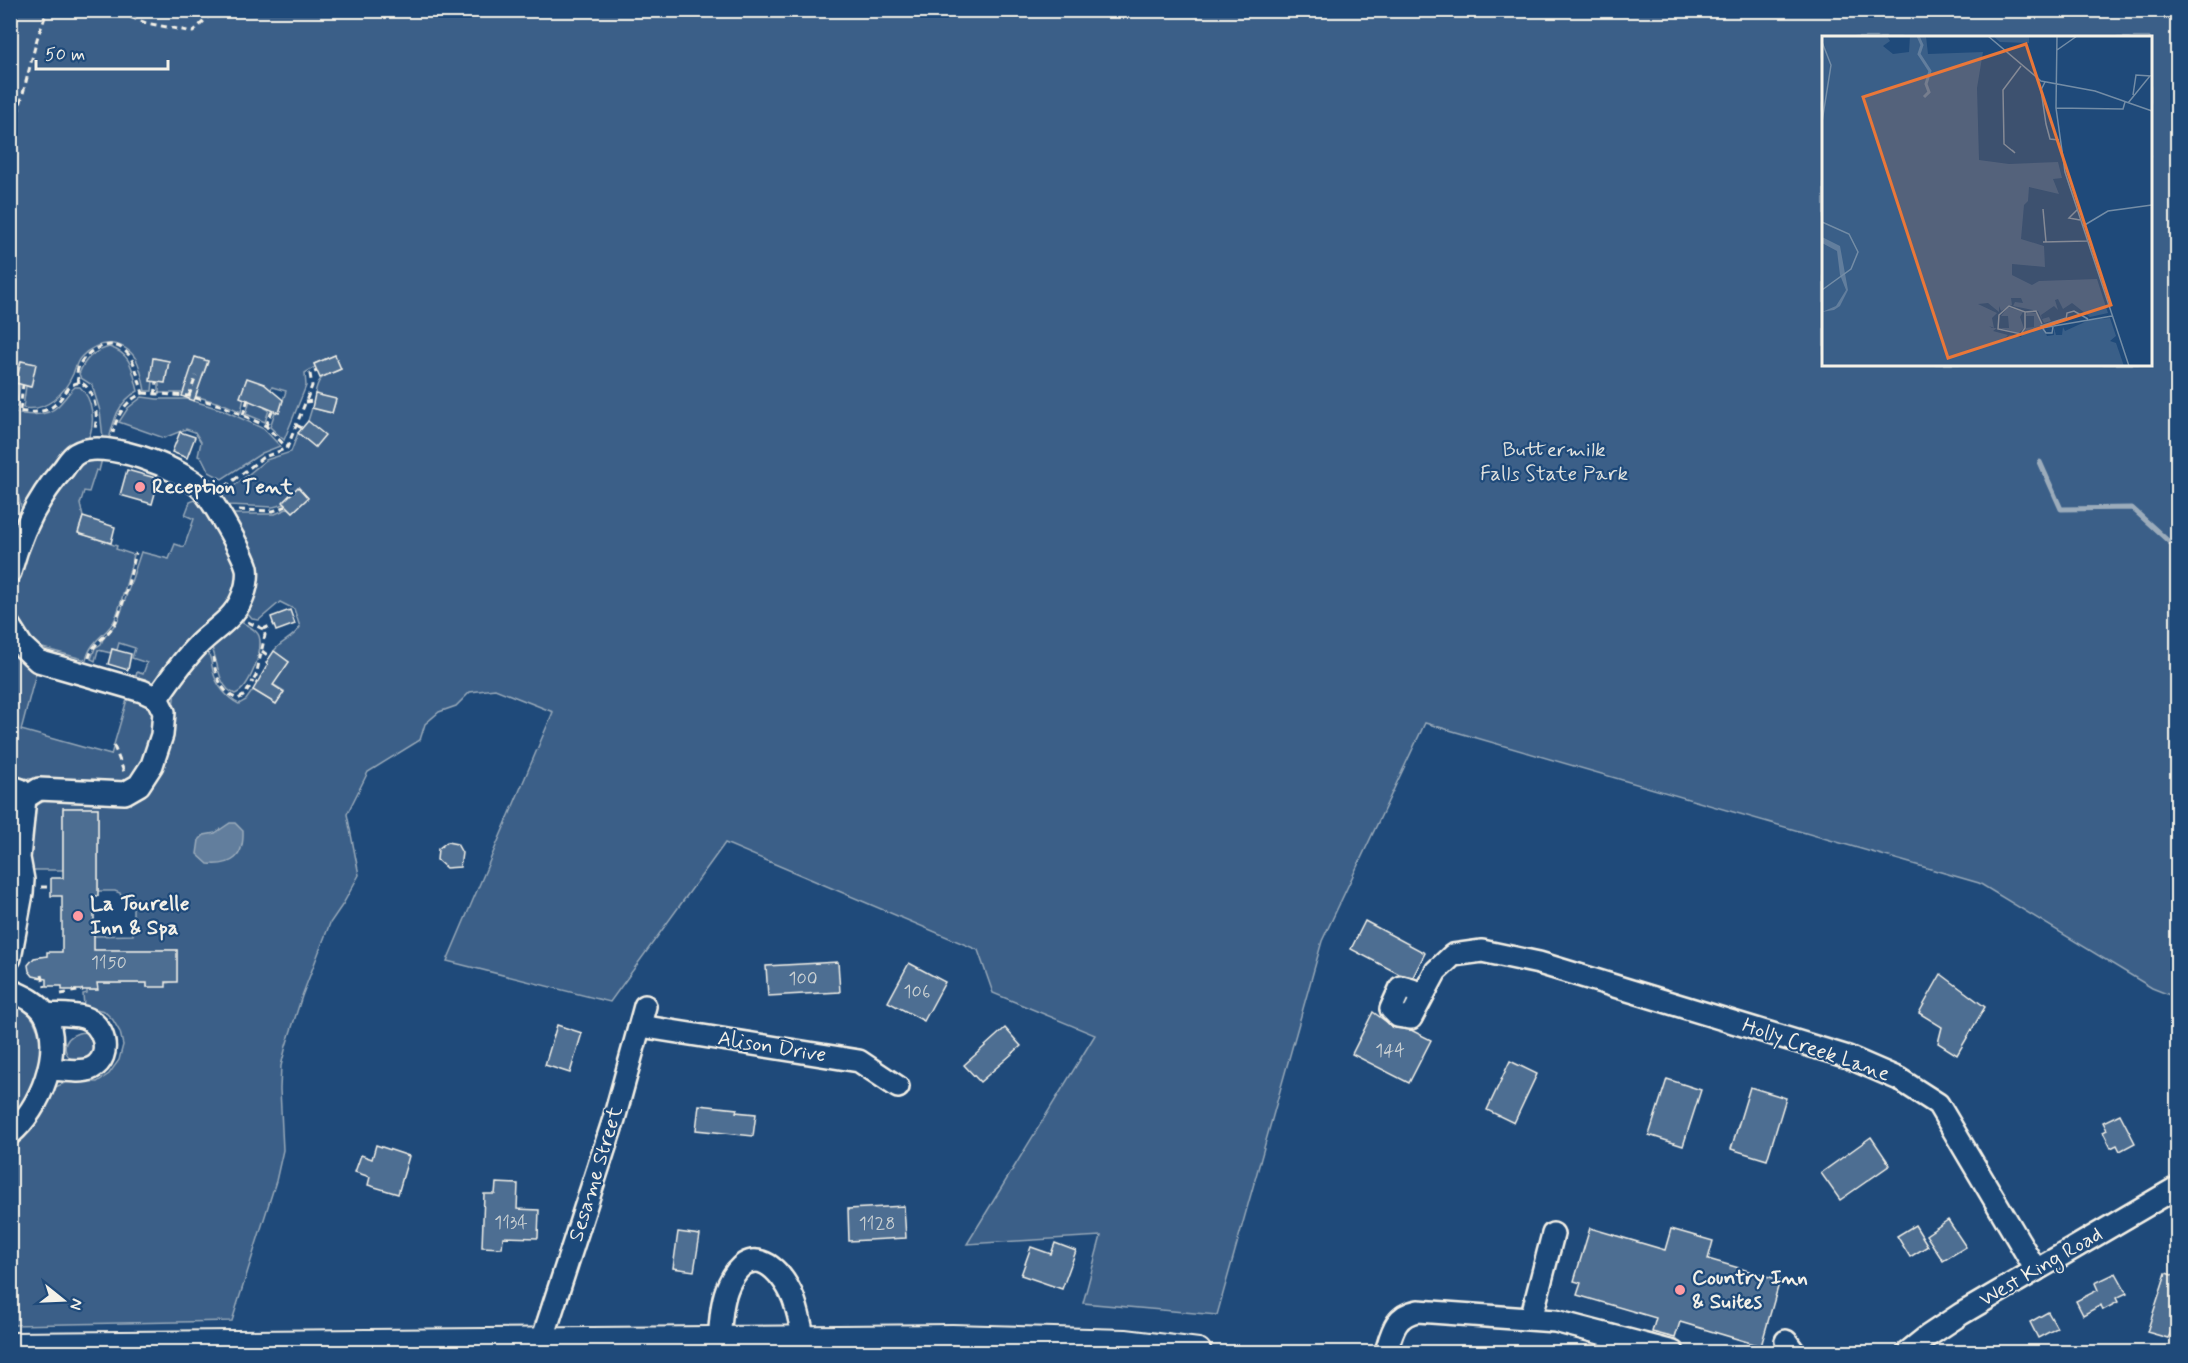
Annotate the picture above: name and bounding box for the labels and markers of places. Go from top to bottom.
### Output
place label: Reception Tent [152,473,294,501]
marker: Reception Tent [133,480,147,494]
place label: La Tourelle Inn & Spa [90,890,189,942]
marker: La Tourelle Inn & Spa [71,909,85,923]
place label: Country Inn & Suites [1692,1264,1808,1316]
marker: Country Inn & Suites [1673,1283,1687,1297]

